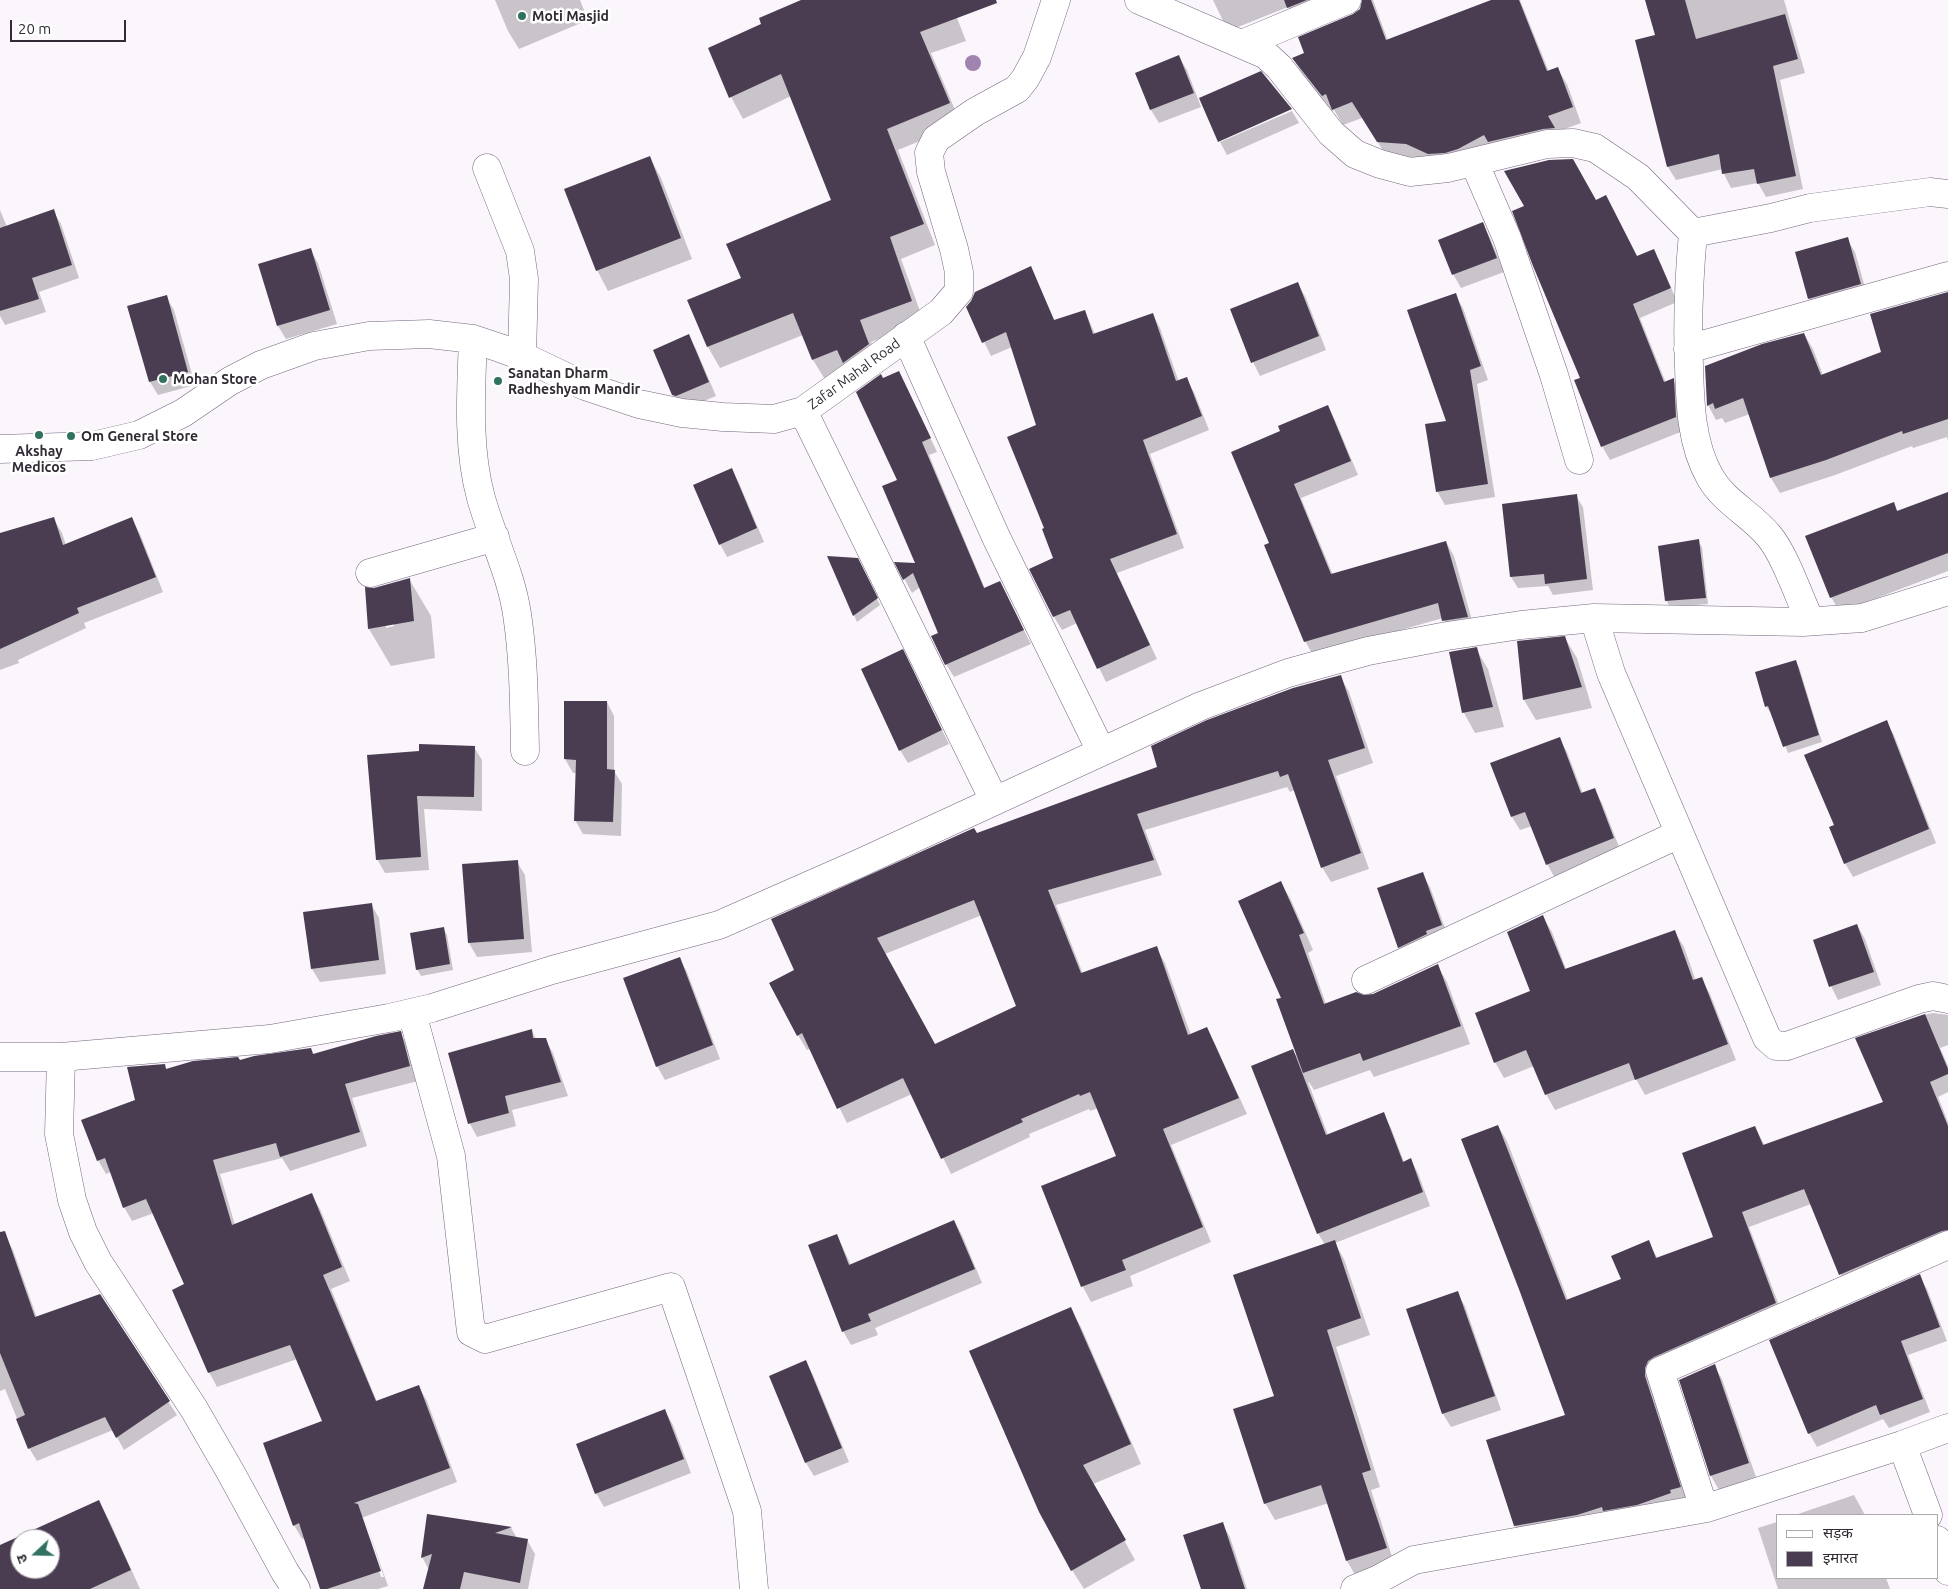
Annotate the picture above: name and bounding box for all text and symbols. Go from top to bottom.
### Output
place label: Moti Masjid [532,8,609,24]
scale bar [12,10,129,42]
marker: Moti Masjid [516,10,528,22]
text: 20 m [18,20,51,37]
street label: Zafar Mahal Road [805,335,903,413]
place label: Sanatan Dharm Radheshyam Mandir [508,365,640,398]
place label: Mohan Store [173,371,257,387]
marker: Mohan Store [157,373,169,385]
marker: Sanatan Dharm Radheshyam Mandir [492,375,504,387]
place label: Om General Store [81,428,198,444]
marker: Akshay Medicos [33,429,45,441]
marker: Om General Store [65,430,77,442]
place label: Akshay Medicos [12,443,66,476]
legend [1776,1514,1938,1579]
text: सड़क [1823,1524,1853,1541]
north arrow [10,1529,60,1579]
text: इमारत [1823,1549,1858,1566]
text: उ [13,1552,31,1566]

